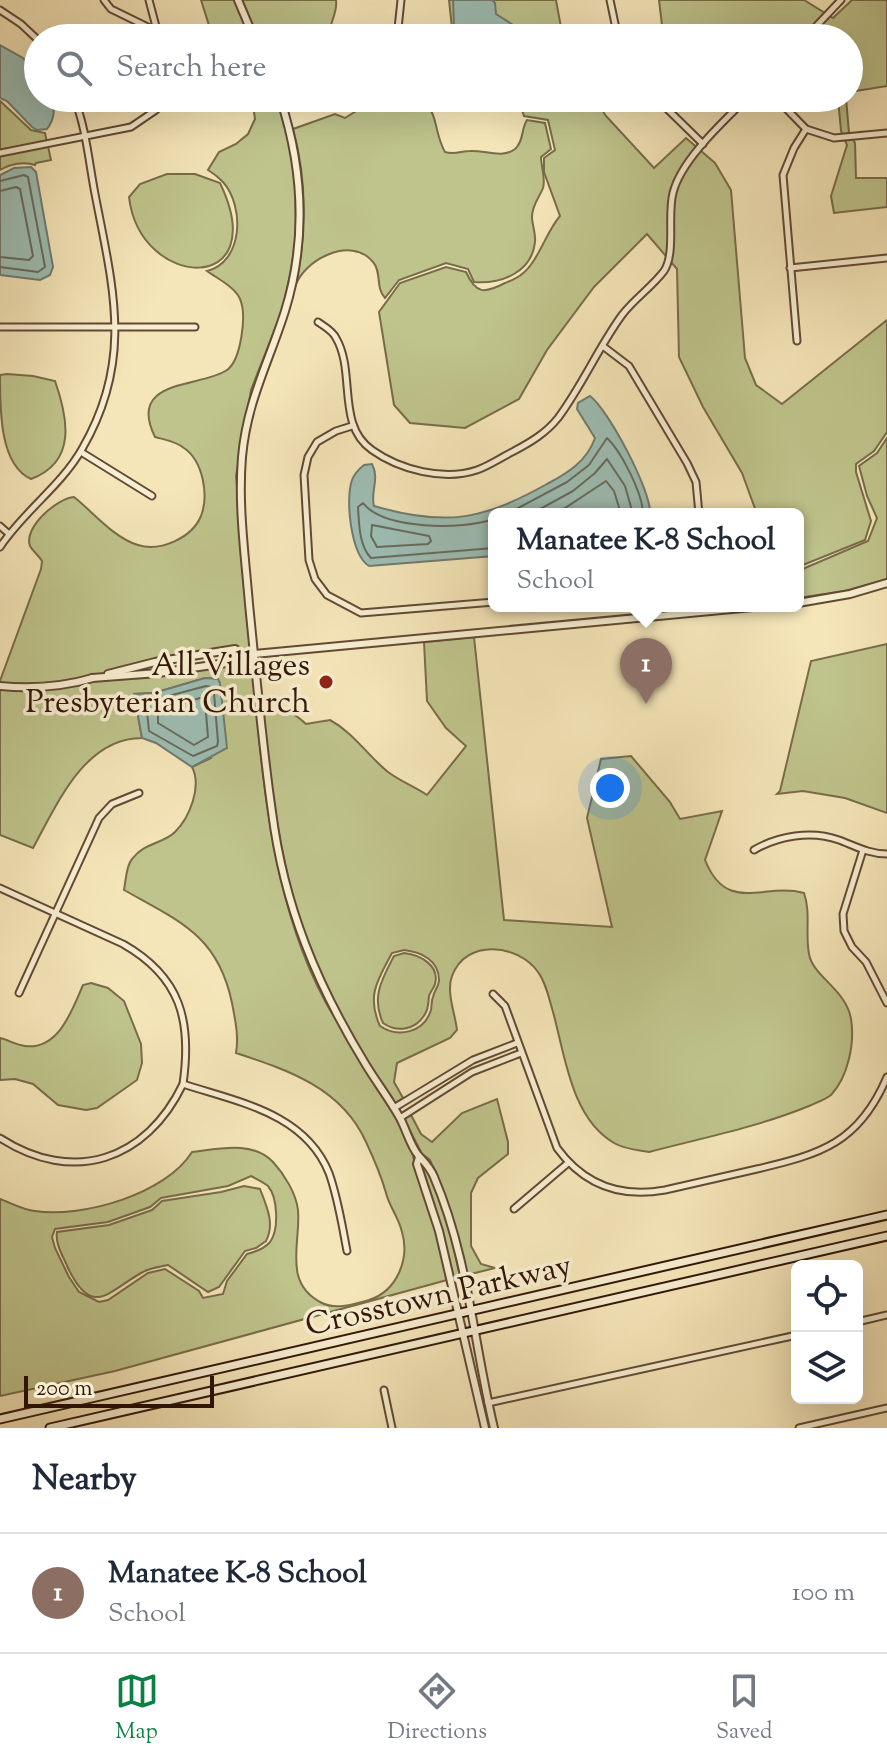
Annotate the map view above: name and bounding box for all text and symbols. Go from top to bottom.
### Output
search box [24,24,863,112]
icon: search [52,46,96,90]
text: Search here [116,47,266,90]
popup [488,508,804,612]
text: Manatee K-8 School [517,520,775,563]
text: School [517,563,594,600]
pin: 1 [620,638,672,704]
place label: All Villages Presbyterian Church [25,644,310,727]
marker: All Villages Presbyterian Church [317,673,335,691]
your location [590,768,630,808]
street label: Crosstown Parkway [301,1244,576,1350]
map controls [791,1260,863,1404]
button: locate [791,1260,863,1332]
button: layers [791,1332,863,1404]
scale bar [24,1372,214,1408]
text: 200 m [36,1374,92,1406]
text: Nearby [32,1456,137,1505]
text: Manatee K-8 School [108,1553,367,1596]
text: 1 [54,1575,62,1612]
text: 100 m [792,1575,855,1612]
text: School [108,1596,186,1633]
tab: Map [115,1669,159,1749]
tab: Directions [388,1669,487,1749]
tab: Saved [716,1669,772,1749]

